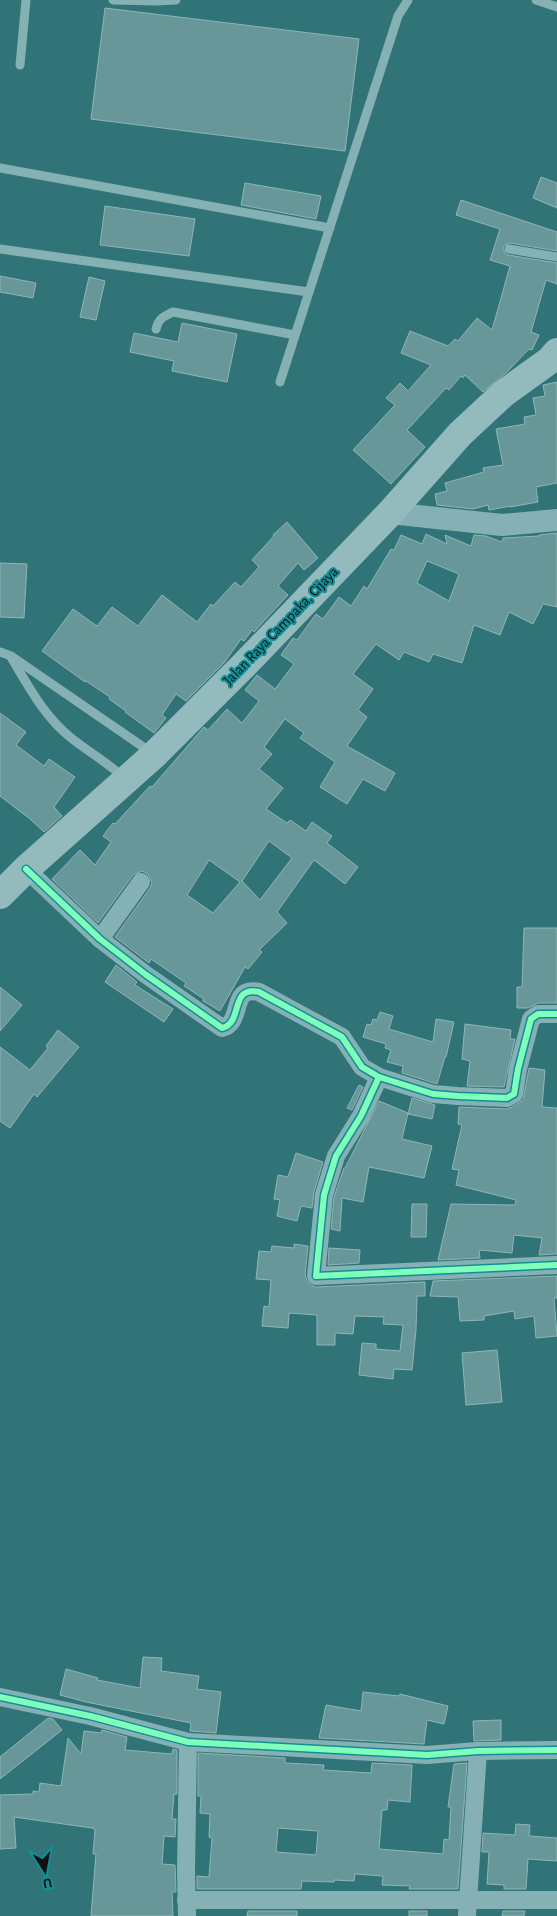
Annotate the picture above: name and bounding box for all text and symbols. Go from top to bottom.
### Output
street label: Jalan Raya Campaka, Cijaya [221,564,341,688]
north arrow [20,1846,70,1896]
text: U [42,1875,53,1891]

